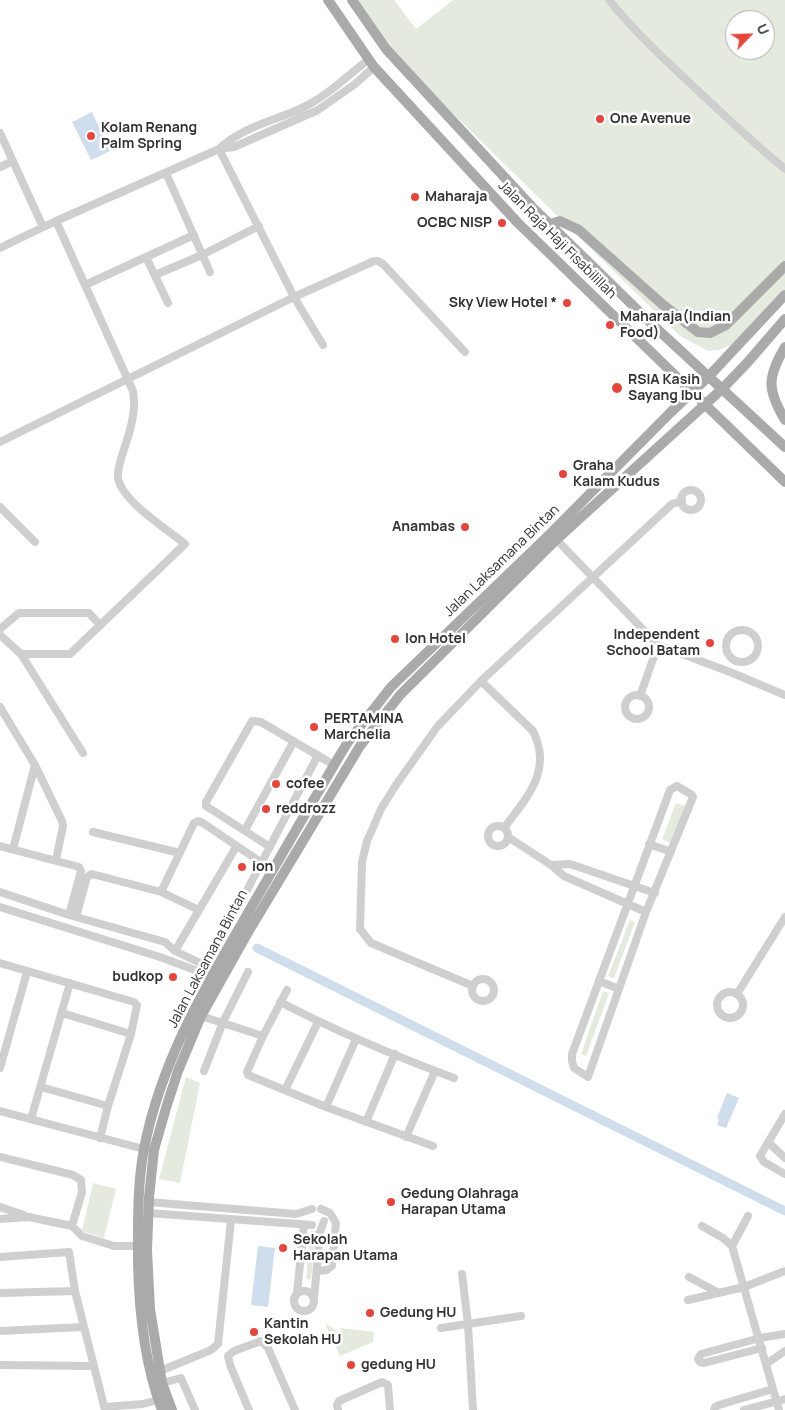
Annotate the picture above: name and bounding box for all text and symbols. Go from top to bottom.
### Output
north arrow [725,10,775,60]
text: U [753,21,774,38]
place label: One Avenue [610,111,691,127]
marker: One Avenue [594,113,606,125]
place label: Kolam Renang Palm Spring [101,120,197,152]
marker: Kolam Renang Palm Spring [85,130,97,142]
street label: Jalan Raja Haji Fisabilillah [494,177,620,303]
place label: Maharaja [425,189,487,205]
marker: Maharaja [409,191,421,203]
place label: OCBC NISP [417,215,492,231]
marker: OCBC NISP [496,217,508,229]
place label: Sky View Hotel * [449,295,557,311]
marker: Sky View Hotel * [561,297,573,309]
place label: Maharaja(Indian Food) [620,309,731,342]
marker: Maharaja(Indian Food) [604,319,616,331]
place label: RSIA Kasih Sayang Ibu [628,372,702,404]
marker: RSIA Kasih Sayang Ibu [610,381,624,395]
place label: Graha Kalam Kudus [573,458,660,491]
marker: Graha Kalam Kudus [557,468,569,480]
street label: Jalan Laksamana Bintan [441,502,563,620]
place label: Anambas [392,519,455,535]
marker: Anambas [459,521,471,533]
place label: Independent School Batam [606,627,700,660]
place label: Ion Hotel [405,631,466,647]
marker: Ion Hotel [389,633,401,645]
marker: Independent School Batam [704,637,716,649]
place label: PERTAMINA Marchelia [324,711,403,744]
marker: PERTAMINA Marchelia [308,721,320,733]
place label: cofee [286,776,324,792]
marker: cofee [270,778,282,790]
place label: reddrozz [276,801,336,817]
marker: reddrozz [260,803,272,815]
place label: ion [252,859,273,875]
marker: ion [236,861,248,873]
street label: Jalan Laksamana Bintan [165,887,251,1031]
place label: budkop [112,969,163,985]
marker: budkop [167,971,179,983]
place label: Gedung Olahraga Harapan Utama [401,1186,519,1218]
marker: Gedung Olahraga Harapan Utama [385,1196,397,1208]
place label: Sekolah Harapan Utama [293,1232,398,1264]
marker: Sekolah Harapan Utama [277,1242,289,1254]
place label: Gedung HU [380,1305,456,1321]
marker: Gedung HU [364,1307,376,1319]
place label: Kantin Sekolah HU [264,1316,341,1348]
marker: Kantin Sekolah HU [248,1326,260,1338]
place label: gedung HU [361,1357,436,1373]
marker: gedung HU [345,1359,357,1371]

